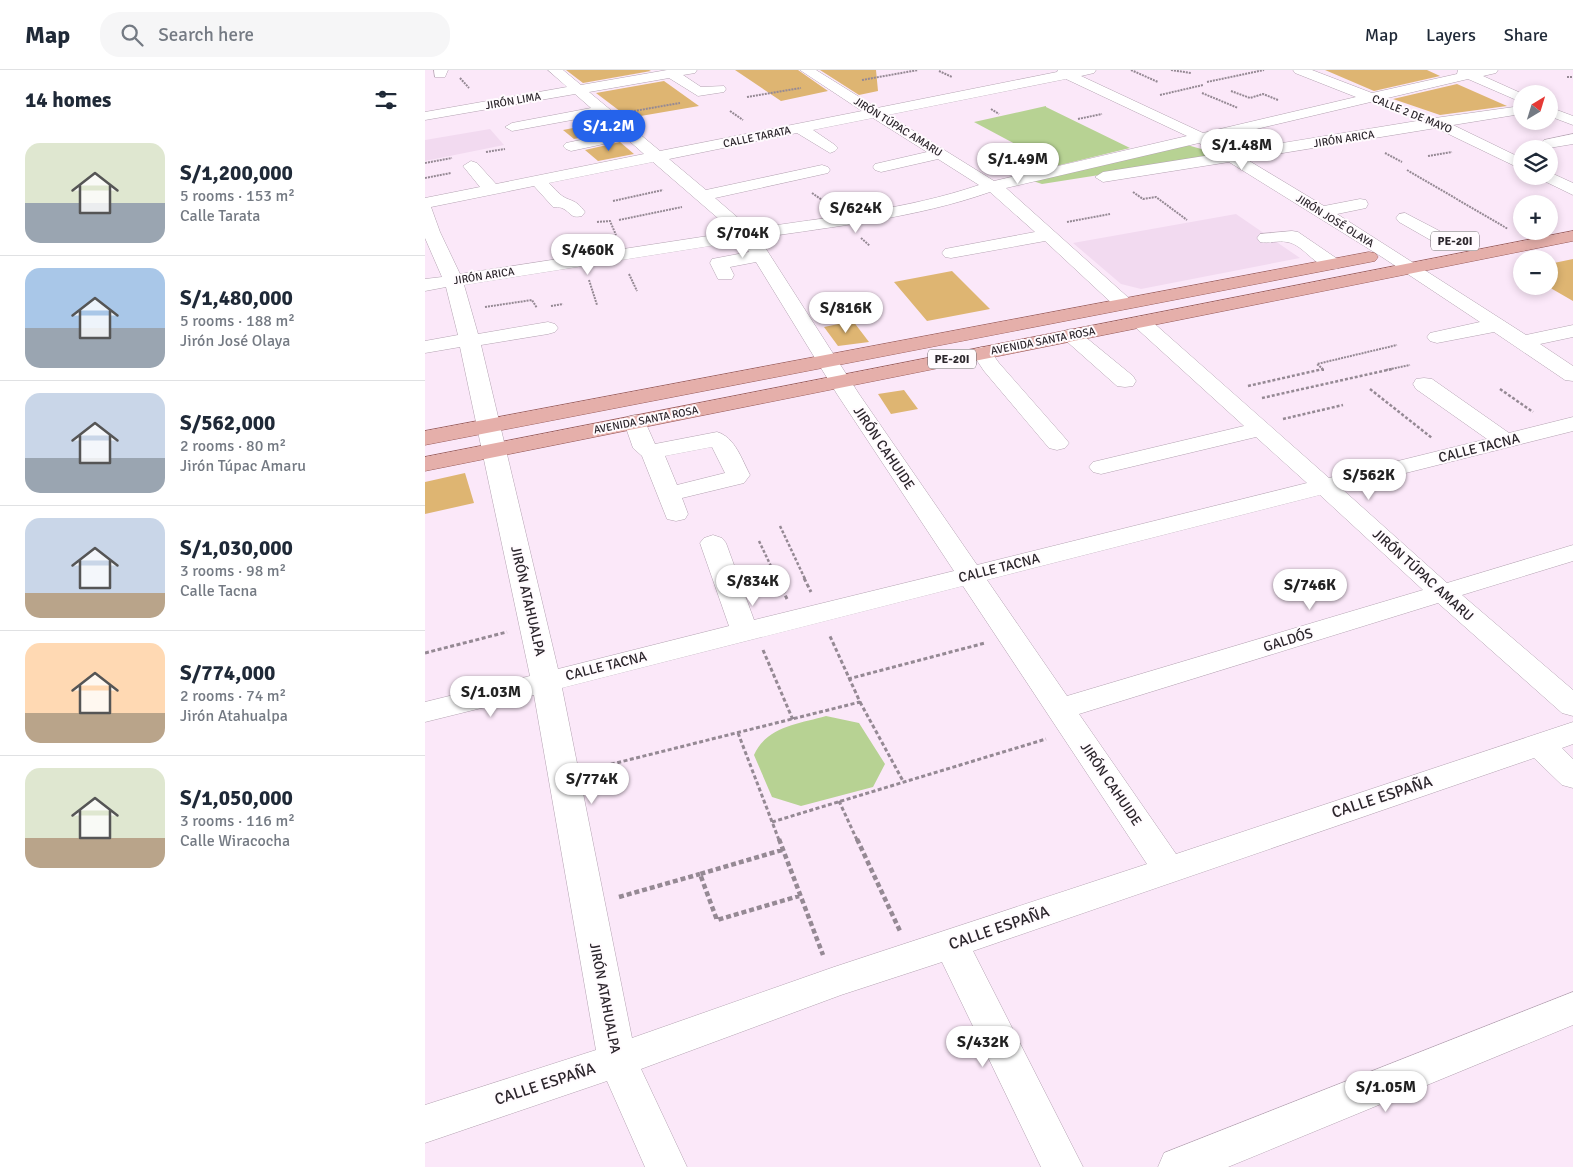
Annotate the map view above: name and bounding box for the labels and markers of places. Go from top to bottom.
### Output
pin: S/1.2M [568,109,650,152]
pin: S/1.48M [1196,128,1288,171]
pin: S/1.49M [972,142,1064,185]
pin: S/624K [815,191,897,234]
pin: S/704K [702,216,784,259]
pin: S/460K [547,234,629,276]
pin: S/816K [805,292,887,334]
pin: S/562K [1328,458,1410,501]
pin: S/834K [712,564,794,607]
pin: S/746K [1269,568,1351,611]
pin: S/1.03M [445,676,537,718]
pin: S/774K [551,762,633,805]
pin: S/432K [942,1026,1024,1068]
pin: S/1.05M [1340,1070,1432,1113]

